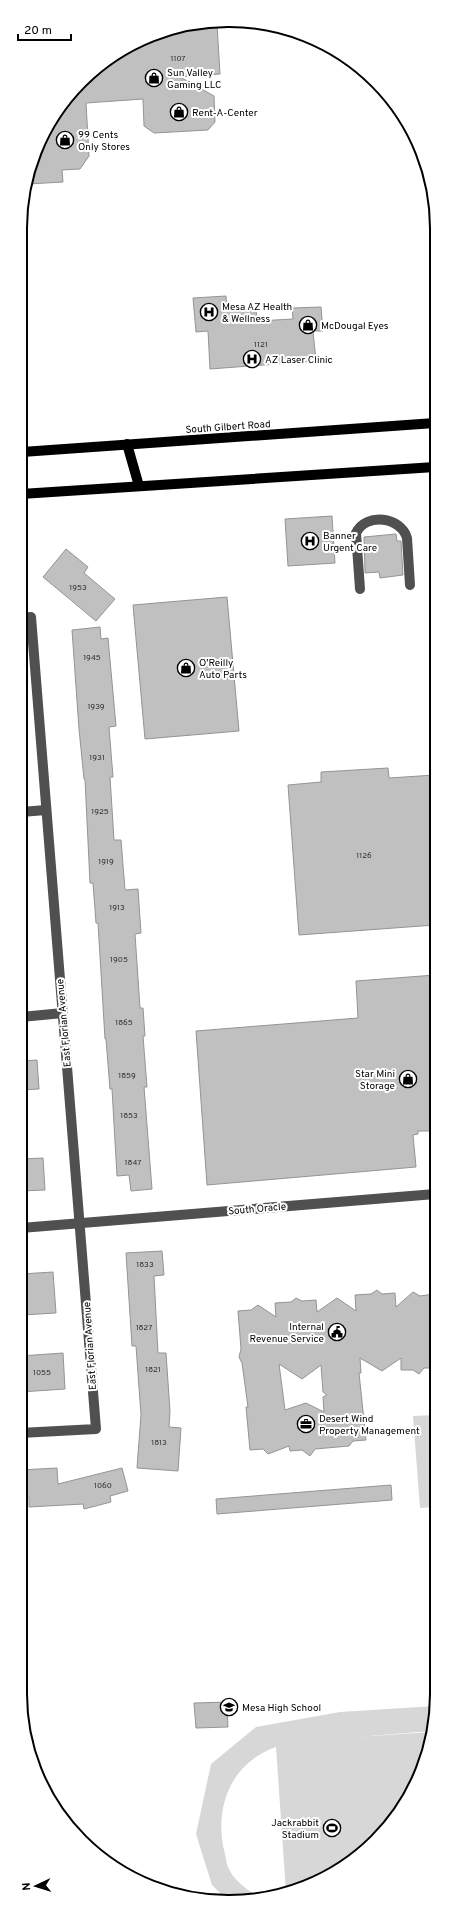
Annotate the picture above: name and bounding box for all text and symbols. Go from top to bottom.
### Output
scale bar [18,16,71,42]
text: 20 m [24,23,52,39]
house number: 1107 [170,54,186,64]
place label: Sun Valley Gaming LLC [167,67,222,92]
shop icon: Sun Valley Gaming LLC [144,68,164,88]
shop icon: Rent-A-Center [169,102,189,122]
place label: Rent-A-Center [192,107,258,120]
place label: 99 Cents Only Stores [78,129,130,154]
shop icon: 99 Cents Only Stores [55,130,75,150]
place label: Mesa AZ Health & Wellness [222,301,292,326]
hospital icon: Mesa AZ Health & Wellness [199,302,219,322]
shop icon: McDougal Eyes [298,315,318,335]
place label: McDougal Eyes [321,320,389,333]
house number: 1121 [254,340,268,350]
hospital icon: AZ Laser Clinic [242,349,262,369]
place label: AZ Laser Clinic [265,354,333,367]
street label: South Gilbert Road [185,418,271,437]
place label: Banner Urgent Care [323,530,377,555]
hospital icon: Banner Urgent Care [300,531,320,551]
house number: 1953 [69,583,87,593]
house number: 1945 [83,653,101,663]
place label: O'Reilly Auto Parts [199,657,247,682]
shop icon: O'Reilly Auto Parts [176,658,196,678]
house number: 1939 [87,702,105,712]
house number: 1931 [89,753,105,763]
house number: 1925 [91,807,109,817]
house number: 1126 [356,851,372,861]
house number: 1919 [98,857,114,867]
house number: 1913 [109,903,125,913]
house number: 1905 [110,955,128,965]
street label: East Florian Avenue [54,978,75,1068]
house number: 1865 [115,1018,133,1028]
place label: Star Mini Storage [355,1068,395,1093]
shop icon: Star Mini Storage [398,1069,418,1089]
house number: 1859 [118,1071,136,1081]
house number: 1853 [120,1111,138,1121]
house number: 1847 [125,1158,141,1168]
street label: South Oracle [228,1200,287,1218]
house number: 1833 [136,1260,154,1270]
street label: East Florian Avenue [81,1301,100,1390]
place label: Internal Revenue Service [250,1321,324,1346]
public building icon: Internal Revenue Service [327,1322,347,1342]
house number: 1827 [136,1323,152,1333]
house number: 1821 [145,1365,161,1375]
house number: 1055 [33,1368,51,1378]
place label: Desert Wind Property Management [319,1413,420,1438]
office icon: Desert Wind Property Management [296,1414,316,1434]
house number: 1813 [151,1438,167,1448]
house number: 1060 [94,1481,112,1491]
school or university icon: Mesa High School [219,1697,239,1717]
place label: Mesa High School [242,1702,321,1715]
place label: Jackrabbit Stadium [271,1817,319,1842]
sports icon: Jackrabbit Stadium [322,1818,342,1838]
north arrow [16,1866,56,1906]
text: N [20,1882,34,1891]

